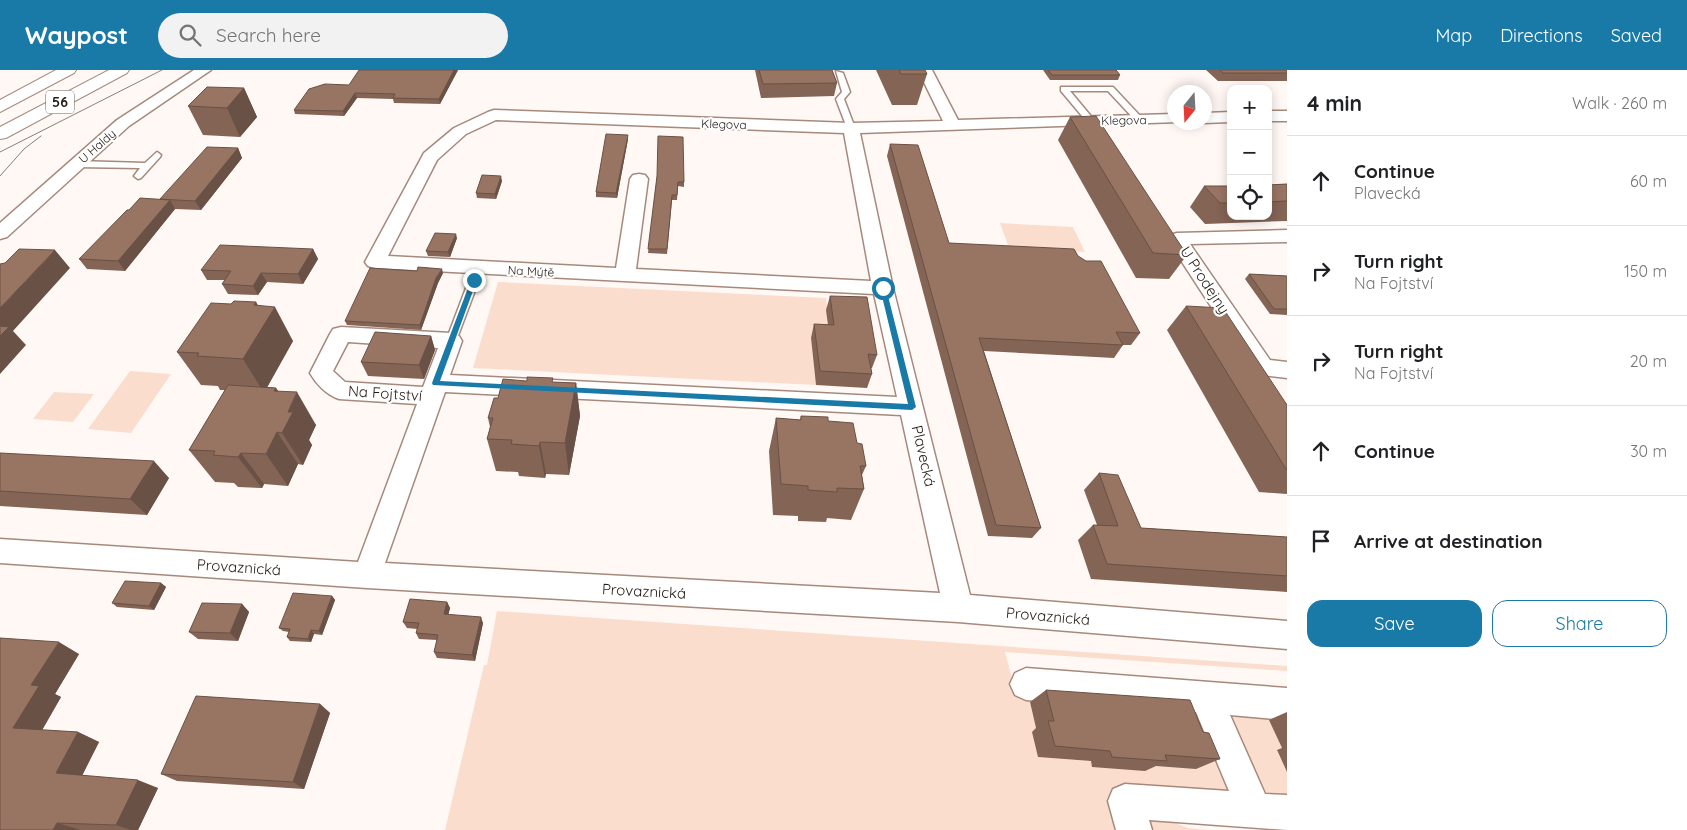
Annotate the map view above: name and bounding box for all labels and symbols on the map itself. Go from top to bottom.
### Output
north arrow [1167,85,1212,130]
road number: 56 [46,91,74,114]
street label: Klegova [1101,112,1147,128]
street label: Klegova [701,116,747,132]
street label: U Haldy [75,126,119,166]
street label: U Prodejny [1176,243,1234,317]
street label: Na Mýtě [507,262,555,280]
route end [463,269,486,292]
route start [872,277,895,300]
street label: Na Fojtství [347,381,423,405]
street label: Plavecká [908,423,940,489]
street label: Provaznická [196,555,282,579]
street label: Provaznická [601,579,687,603]
street label: Provaznická [1005,603,1091,629]

